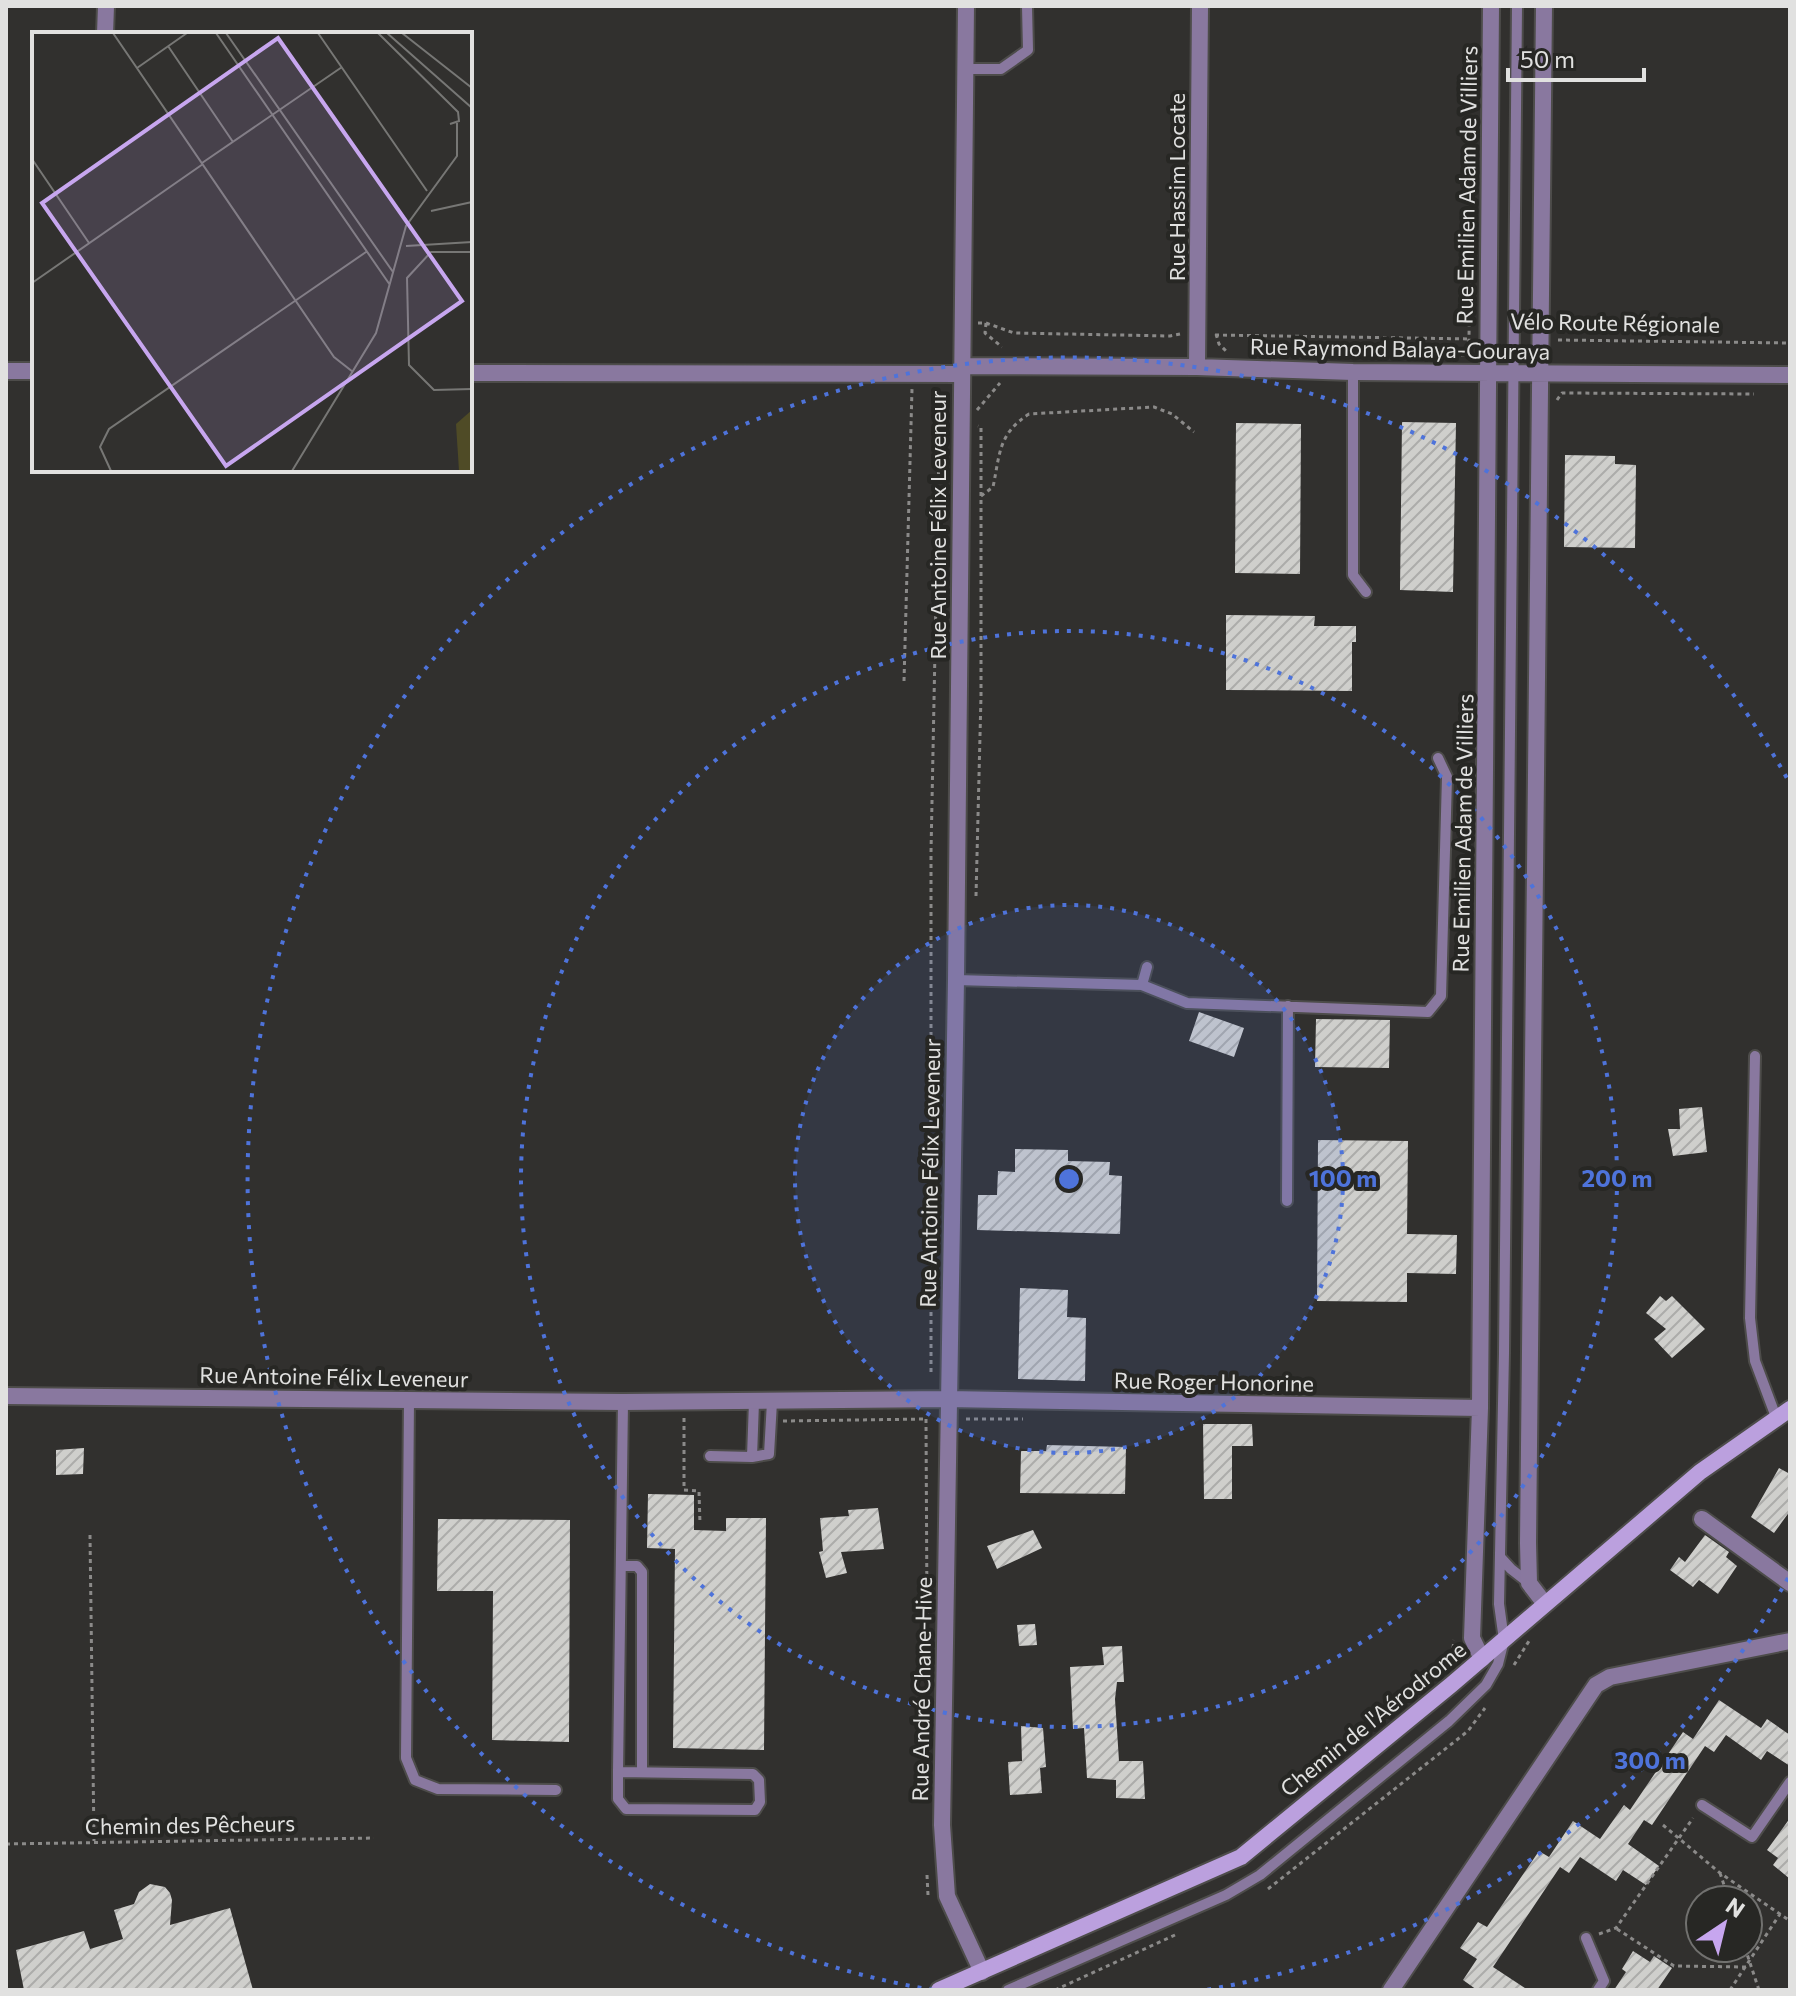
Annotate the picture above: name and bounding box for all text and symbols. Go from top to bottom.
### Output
inset map [32,32,472,472]
scale bar [1508,32,1644,82]
text: 50 m [1520,44,1575,73]
street label: Rue Emilien Adam de Villiers [1451,45,1482,325]
street label: Rue Hassim Locate [1163,93,1190,281]
street label: Vélo Route Régionale [1510,307,1720,338]
street label: Rue Raymond Balaya-Gouraya [1250,332,1550,365]
street label: Rue Antoine Félix Leveneur [924,390,951,660]
street label: Rue Emilien Adam de Villiers [1447,693,1478,973]
street label: Rue Antoine Félix Leveneur [914,1038,945,1308]
text: 100 m [1309,1163,1377,1192]
text: 200 m [1582,1163,1652,1192]
centre of rings [1055,1165,1083,1193]
street label: Rue Antoine Félix Leveneur [199,1361,469,1392]
street label: Rue Roger Honorine [1114,1366,1314,1397]
street label: Rue André Chane-Hive [906,1576,937,1802]
street label: Chemin de l'Aérodrome [1274,1635,1471,1802]
text: 300 m [1614,1745,1686,1774]
street label: Chemin des Pêcheurs [85,1809,295,1840]
north arrow [1684,1884,1764,1964]
text: N [1721,1891,1750,1923]

